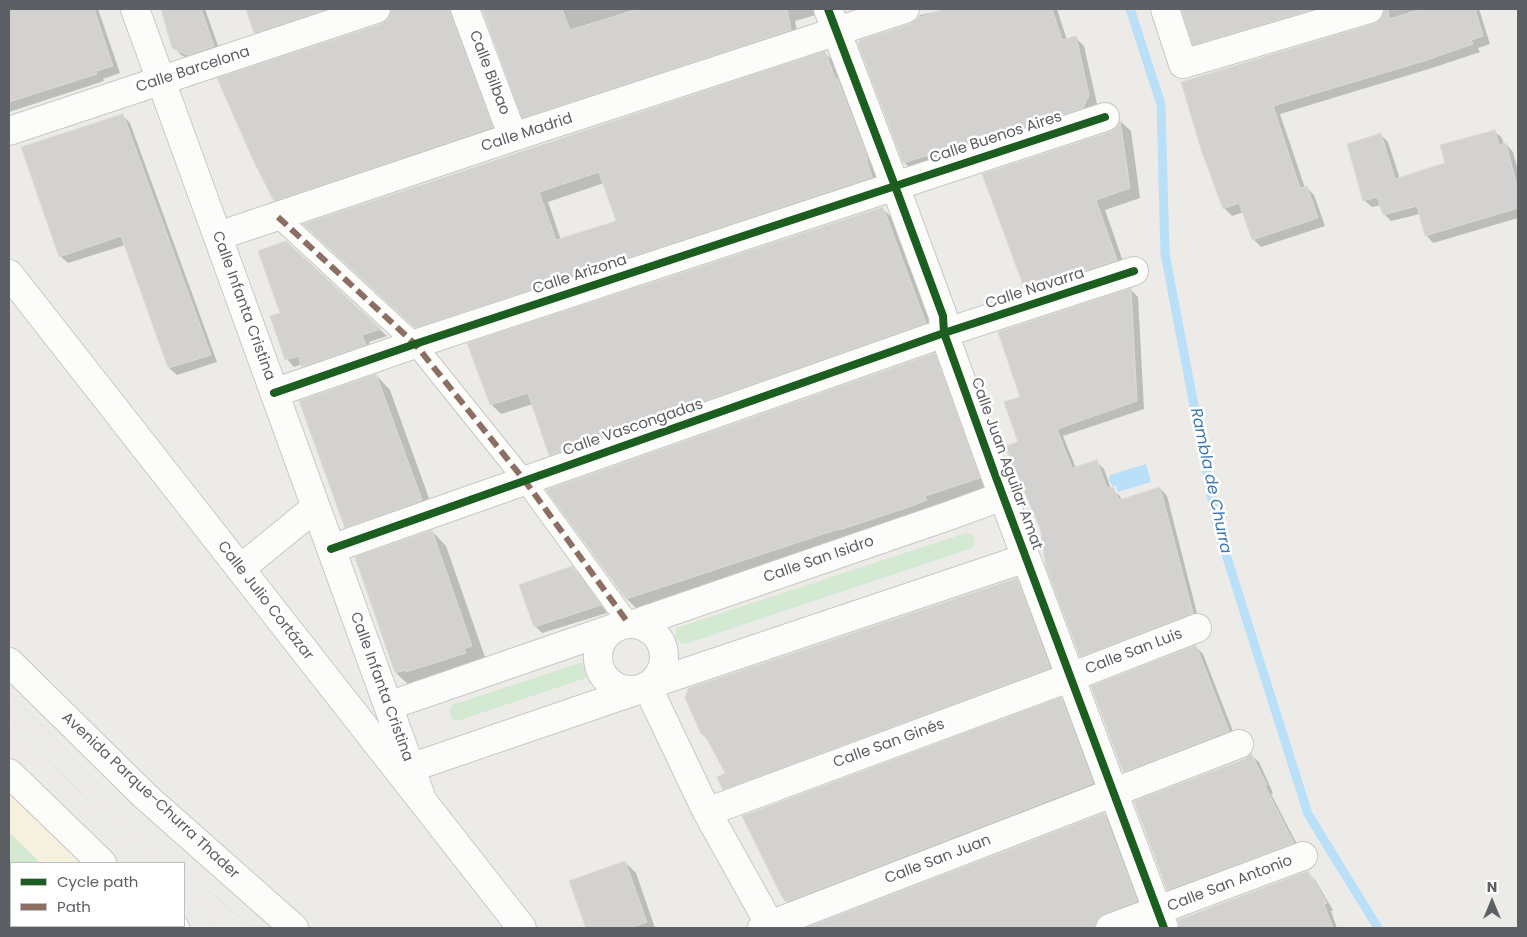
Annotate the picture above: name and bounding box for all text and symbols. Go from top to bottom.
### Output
street label: Calle Bilbao [465,28,513,118]
street label: Calle Barcelona [134,43,252,97]
street label: Calle Buenos Aires [928,108,1064,168]
street label: Calle Madrid [479,110,575,156]
street label: Calle Infanta Cristina [208,229,278,383]
street label: Calle Arizona [531,251,629,299]
street label: Calle Navarra [983,265,1087,313]
street label: Calle Juan Aguilar Amat [966,375,1046,553]
street label: Calle Vascongadas [560,396,706,460]
water label: Rambla de Churra [1185,406,1235,556]
street label: Calle San Isidro [761,533,877,587]
street label: Calle Julio Cortázar [213,538,317,664]
street label: Calle Infanta Cristina [346,610,416,764]
street label: Calle San Luis [1083,625,1185,679]
street label: Avenida Parque-Churra Thader [58,709,242,883]
street label: Calle San Ginés [831,716,947,772]
street label: Calle San Juan [882,831,994,889]
street label: Calle San Antonio [1165,852,1295,916]
legend [10,862,185,927]
text: Cycle path [57,871,138,892]
north arrow [1467,877,1517,927]
text: N [1487,877,1497,897]
text: Path [57,896,91,917]

